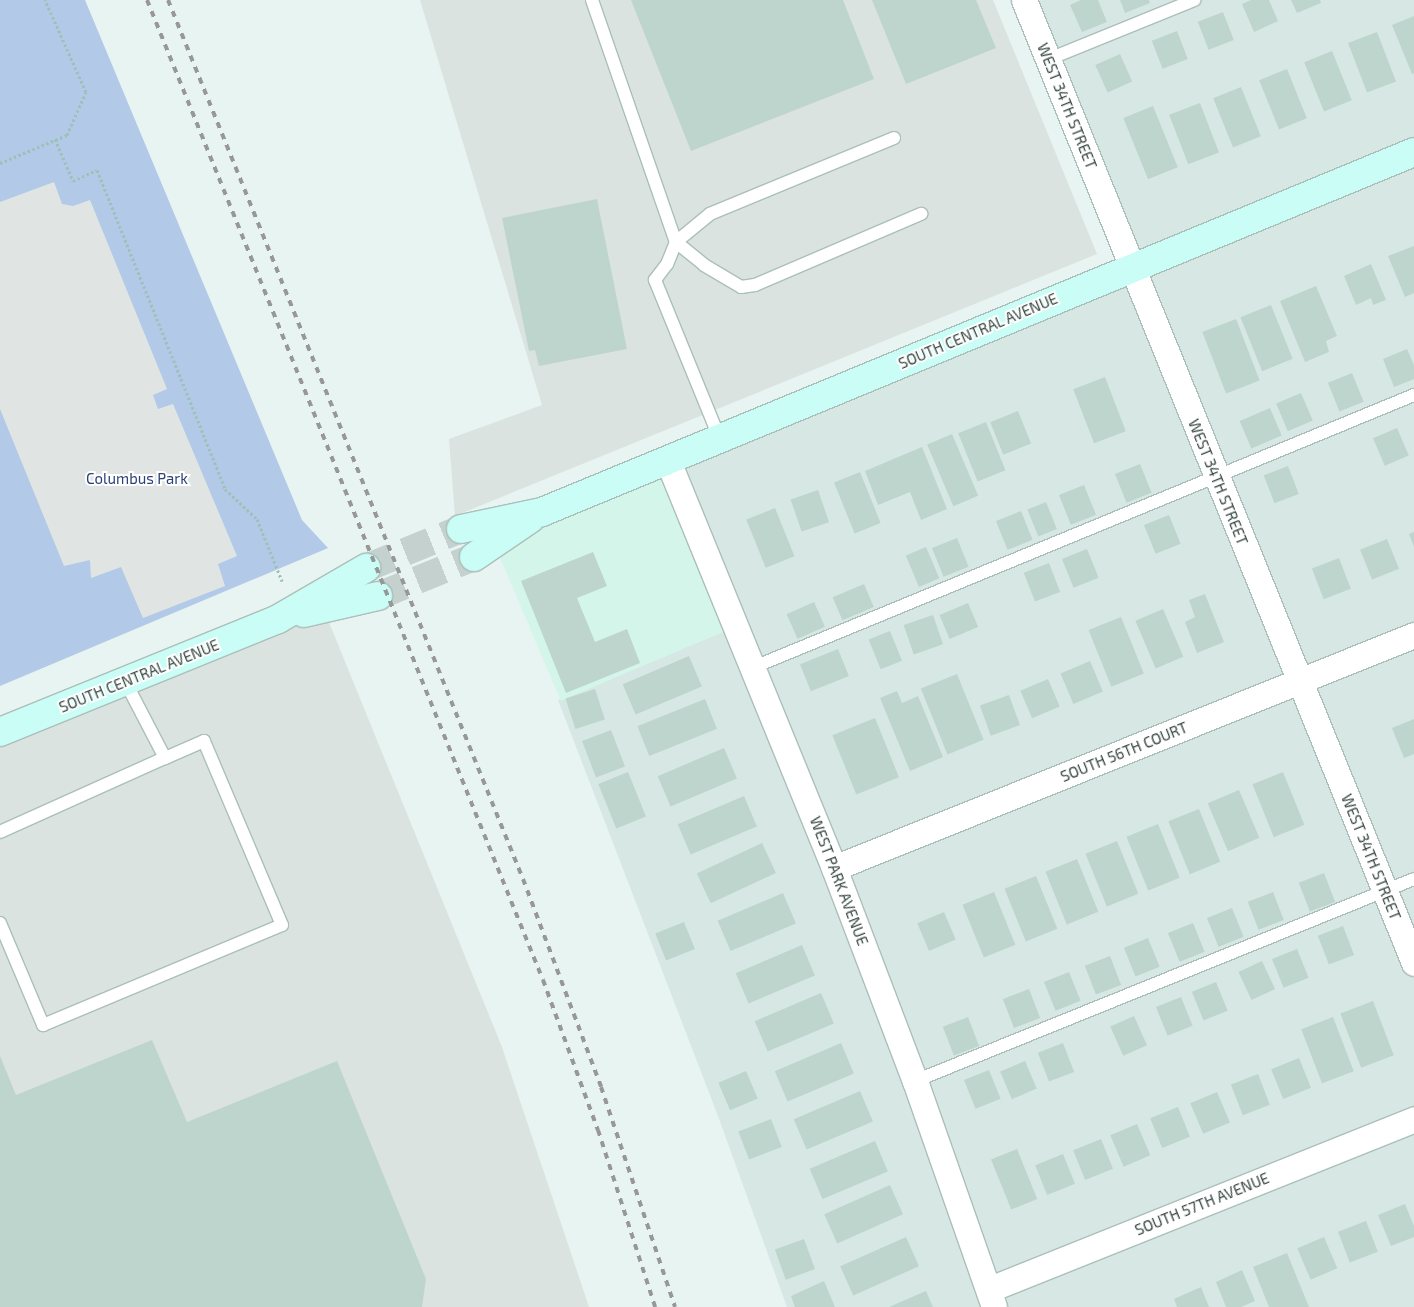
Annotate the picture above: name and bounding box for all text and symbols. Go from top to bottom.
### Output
street label: WEST 34TH STREET [1033,40,1101,172]
street label: SOUTH CENTRAL AVENUE [895,289,1061,373]
street label: WEST 34TH STREET [1184,416,1252,548]
park label: Columbus Park [86,470,188,488]
street label: SOUTH CENTRAL AVENUE [56,635,222,717]
street label: SOUTH 56TH COURT [1058,718,1190,786]
street label: WEST 34TH STREET [1337,791,1405,923]
street label: WEST PARK AVENUE [806,814,872,948]
street label: SOUTH 57TH AVENUE [1132,1169,1272,1239]

